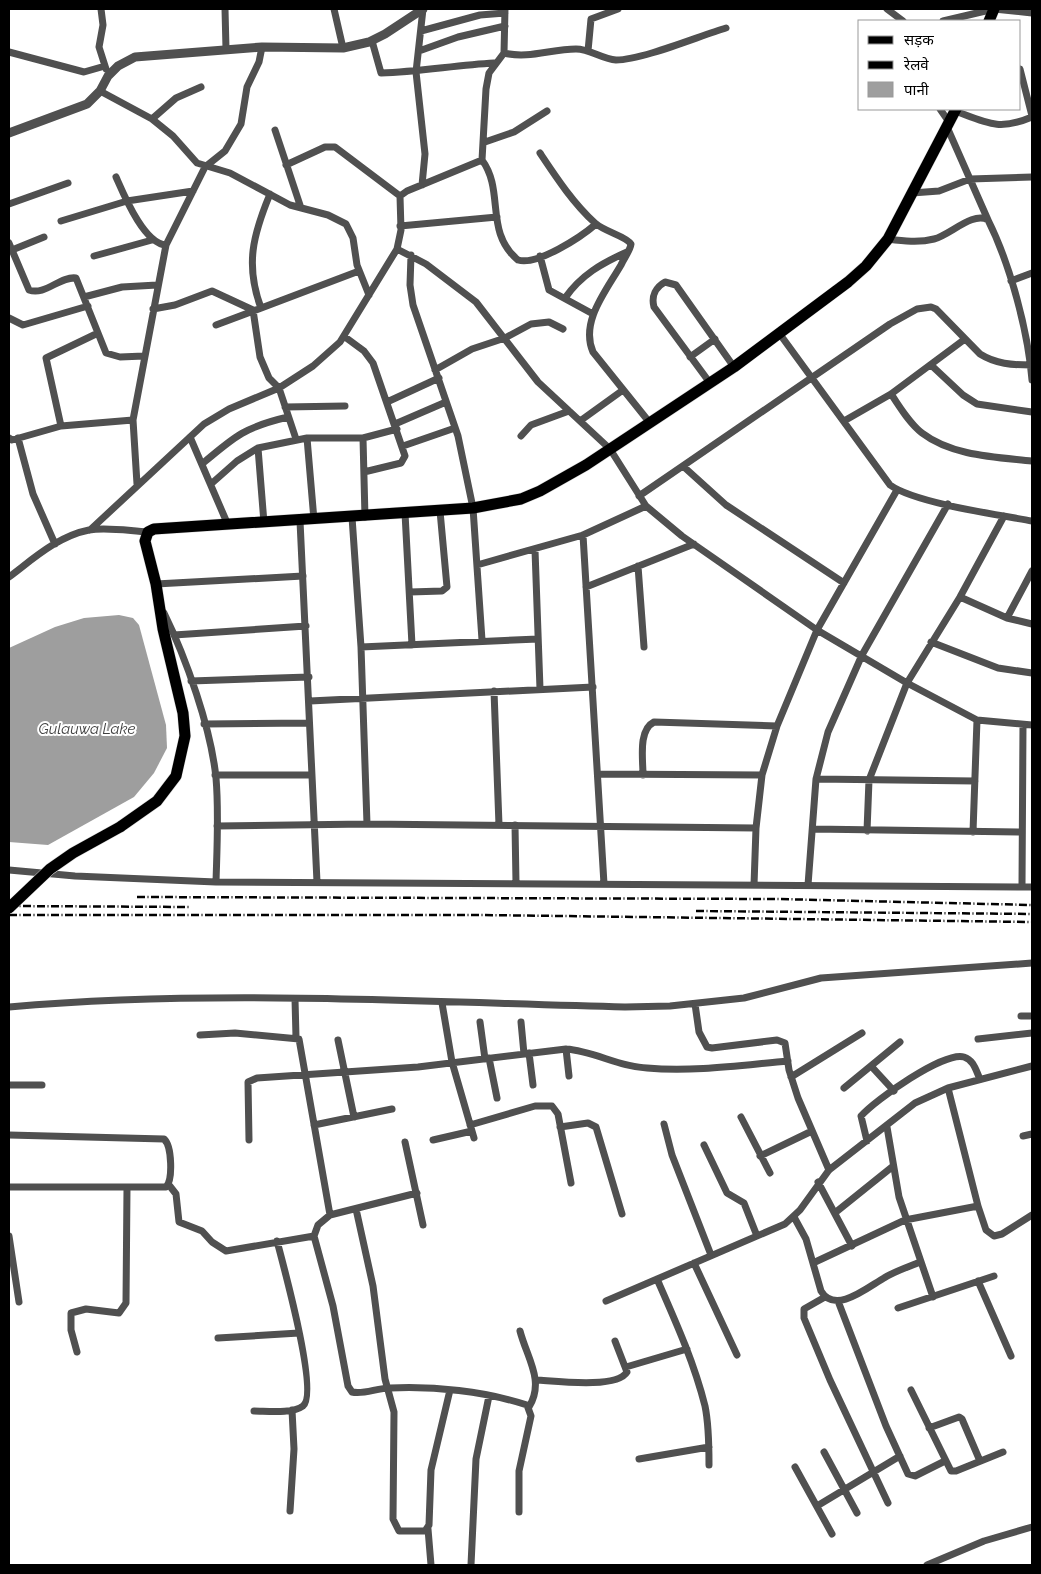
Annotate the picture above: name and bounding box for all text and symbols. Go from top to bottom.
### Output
legend [858,20,1021,110]
text: सड़क [904,31,934,49]
text: रेलवे [903,56,929,74]
text: पानी [904,81,930,99]
water label: Gulauwa Lake [38,720,136,738]

